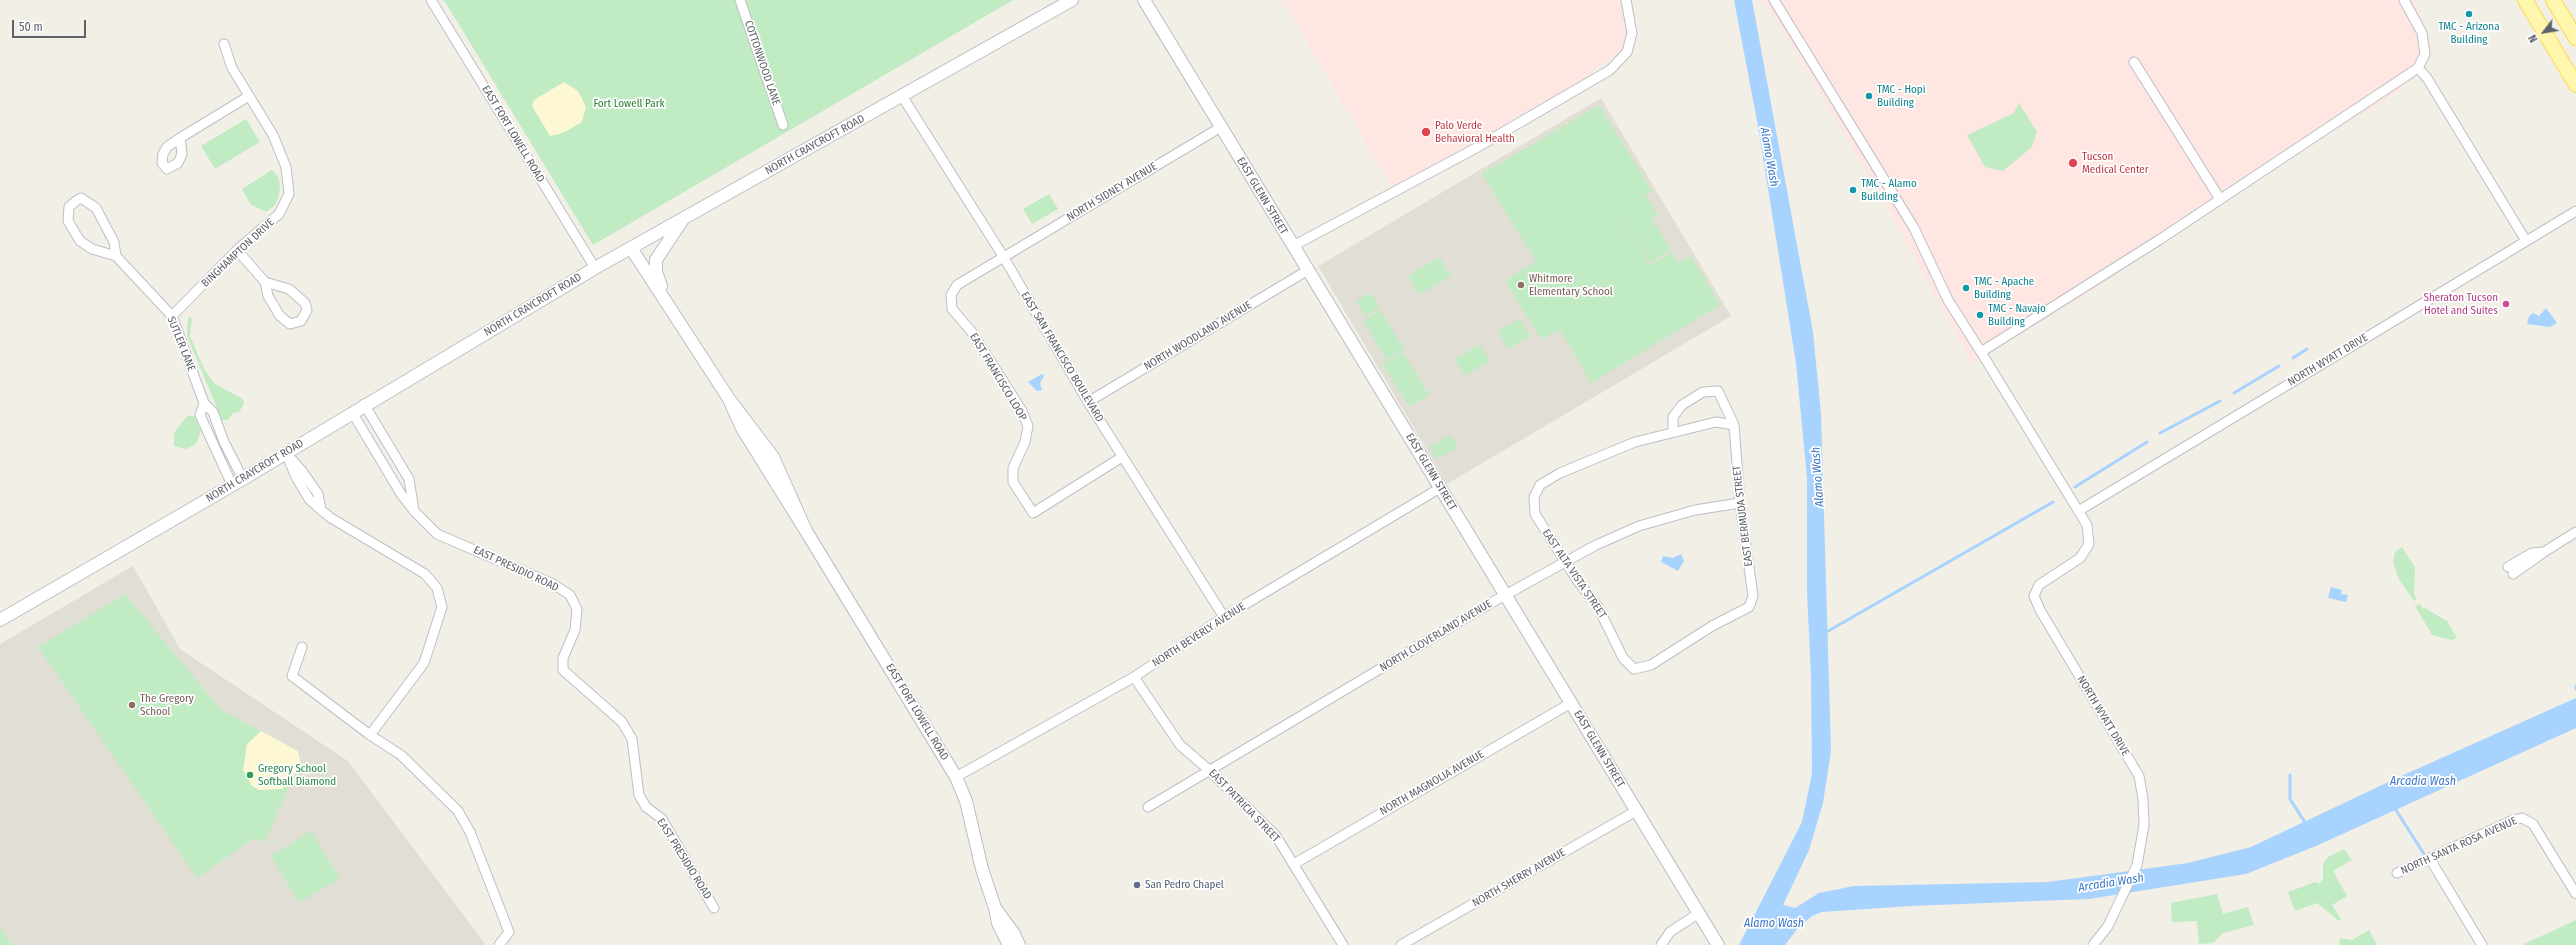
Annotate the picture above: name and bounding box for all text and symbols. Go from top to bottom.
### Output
marker: TMC - Arizona Building [2464,9,2474,19]
scale bar [14,12,88,38]
north arrow [2524,12,2564,52]
street label: COTTONWOOD LANE [741,19,783,107]
text: 50 m [19,20,43,34]
place label: TMC - Arizona Building [2438,20,2500,46]
text: N [2526,32,2541,45]
street label: EAST FORT LOWELL ROAD [479,83,547,185]
place label: TMC - Hopi Building [1877,83,1925,109]
marker: TMC - Hopi Building [1864,91,1874,101]
park label: Fort Lowell Park [593,97,665,111]
street label: NORTH CRAYCROFT ROAD [763,112,867,178]
place label: Palo Verde Behavioral Health [1435,119,1515,145]
marker: Palo Verde Behavioral Health [1420,126,1432,138]
water label: Alamo Wash [1757,126,1781,188]
place label: Tucson Medical Center [2082,150,2149,176]
street label: EAST GLENN STREET [1234,155,1290,237]
marker: Tucson Medical Center [2067,157,2079,169]
street label: NORTH SIDNEY AVENUE [1064,160,1160,224]
place label: TMC - Alamo Building [1861,177,1917,203]
marker: TMC - Alamo Building [1848,185,1858,195]
street label: BINGHAMPTON DRIVE [199,216,277,290]
street label: NORTH CRAYCROFT ROAD [482,271,584,339]
place label: Whitmore Elementary School [1529,272,1613,298]
place label: TMC - Apache Building [1974,275,2034,301]
marker: Whitmore Elementary School [1516,280,1526,290]
marker: TMC - Apache Building [1961,283,1971,293]
street label: EAST SAN FRANCISCO BOULEVARD [1018,290,1106,424]
place label: Sheraton Tucson Hotel and Suites [2423,291,2498,317]
street label: NORTH WOODLAND AVENUE [1142,299,1254,373]
marker: Sheraton Tucson Hotel and Suites [2501,299,2511,309]
place label: TMC - Navajo Building [1988,302,2046,328]
marker: TMC - Navajo Building [1975,310,1985,320]
street label: SUTLER LANE [164,315,198,373]
street label: EAST FRANCISCO LOOP [967,331,1029,423]
street label: NORTH WYATT DRIVE [2286,331,2370,389]
street label: EAST GLENN STREET [1403,431,1459,513]
street label: NORTH CRAYCROFT ROAD [204,437,306,505]
water label: Alamo Wash [1809,447,1827,507]
street label: EAST BERMUDA STREET [1730,465,1756,567]
street label: EAST ALTA VISTA STREET [1539,527,1609,621]
street label: EAST PRESIDIO ROAD [471,543,561,595]
street label: NORTH CLOVERLAND AVENUE [1378,597,1494,675]
street label: NORTH BEVERLY AVENUE [1150,600,1248,670]
street label: EAST FORT LOWELL ROAD [883,661,951,763]
street label: NORTH WYATT DRIVE [2074,674,2132,758]
place label: The Gregory School [140,692,194,718]
marker: The Gregory School [127,700,137,710]
street label: EAST GLENN STREET [1571,708,1627,790]
street label: NORTH MAGNOLIA AVENUE [1378,748,1486,818]
place label: Gregory School Softball Diamond [258,762,336,788]
street label: EAST PATRICIA STREET [1206,767,1282,845]
marker: Gregory School Softball Diamond [245,770,255,780]
water label: Arcadia Wash [2390,775,2456,789]
street label: NORTH SANTA ROSA AVENUE [2399,814,2519,878]
street label: EAST PRESIDIO ROAD [654,816,714,902]
street label: NORTH SHERRY AVENUE [1470,846,1568,910]
water label: Arcadia Wash [2077,871,2145,895]
place label: San Pedro Chapel [1145,878,1224,892]
marker: San Pedro Chapel [1132,880,1142,890]
water label: Alamo Wash [1744,917,1804,931]

